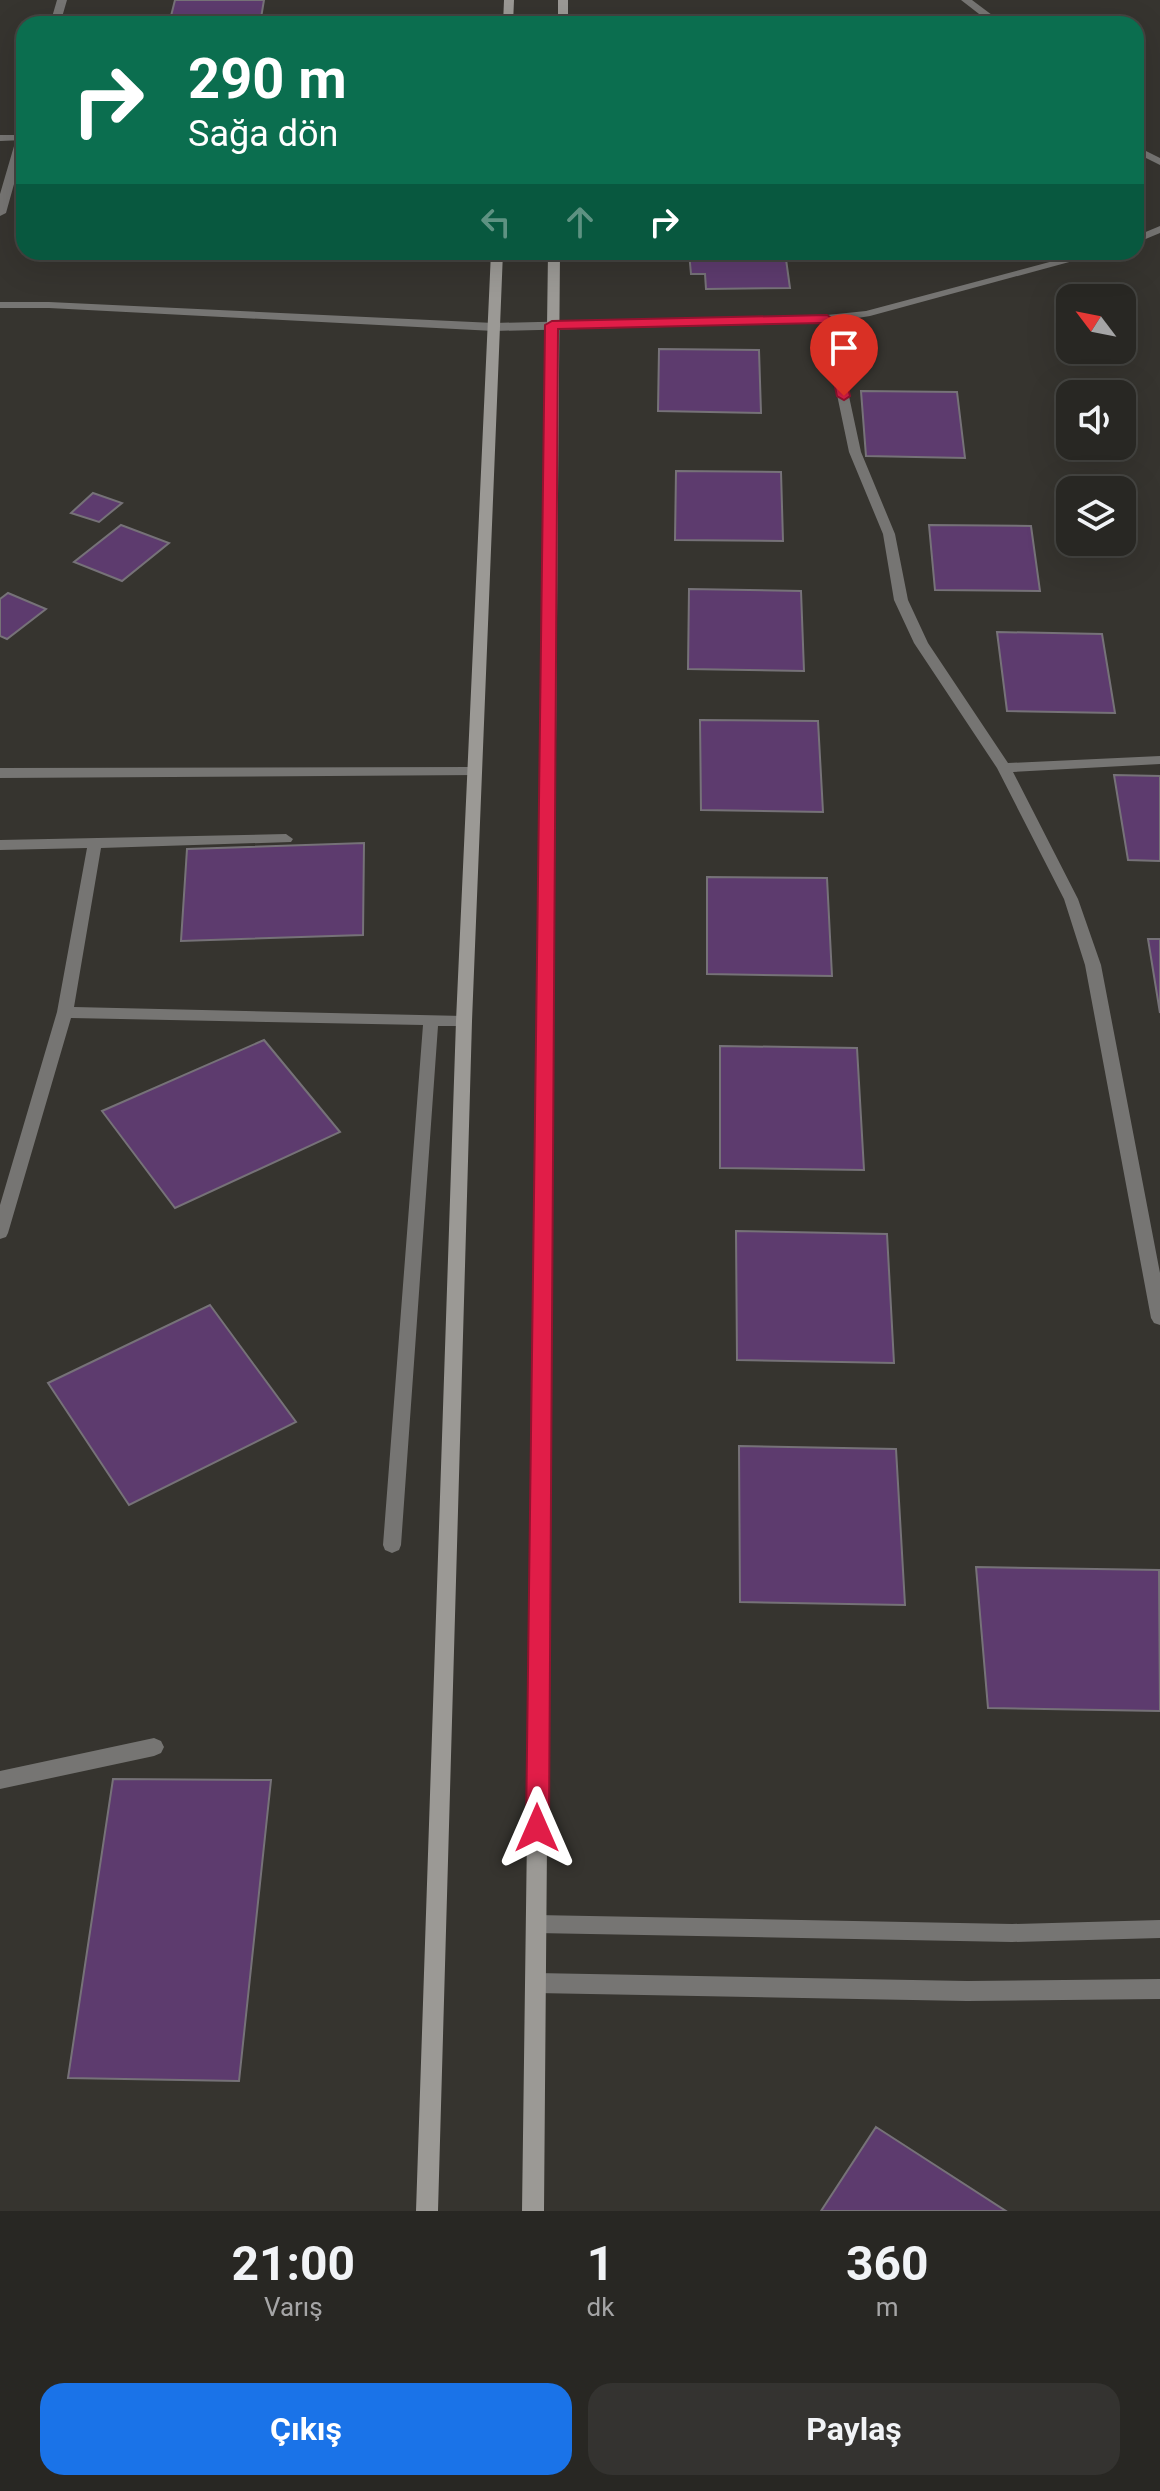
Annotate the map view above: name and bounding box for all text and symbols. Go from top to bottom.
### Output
text: 290 m [188,46,347,112]
icon: right [56,48,160,152]
text: Sağa dön [188,113,338,155]
icon: left [474,200,518,244]
icon: ahead [558,200,602,244]
icon: right [642,200,686,244]
north arrow [1056,284,1136,364]
map controls [1056,284,1136,556]
pin [810,314,878,396]
icon: arrive [822,326,866,370]
button: sound [1056,380,1136,460]
button: layers [1056,476,1136,556]
position arrow [495,1786,579,1870]
text: 21:00 [231,2235,355,2292]
text: 1 [587,2235,614,2292]
text: 360 [846,2235,929,2292]
text: Varış [264,2292,323,2322]
text: dk [587,2292,614,2322]
text: m [876,2292,899,2322]
button: Çıkış [40,2383,572,2475]
button: Paylaş [588,2383,1120,2475]

